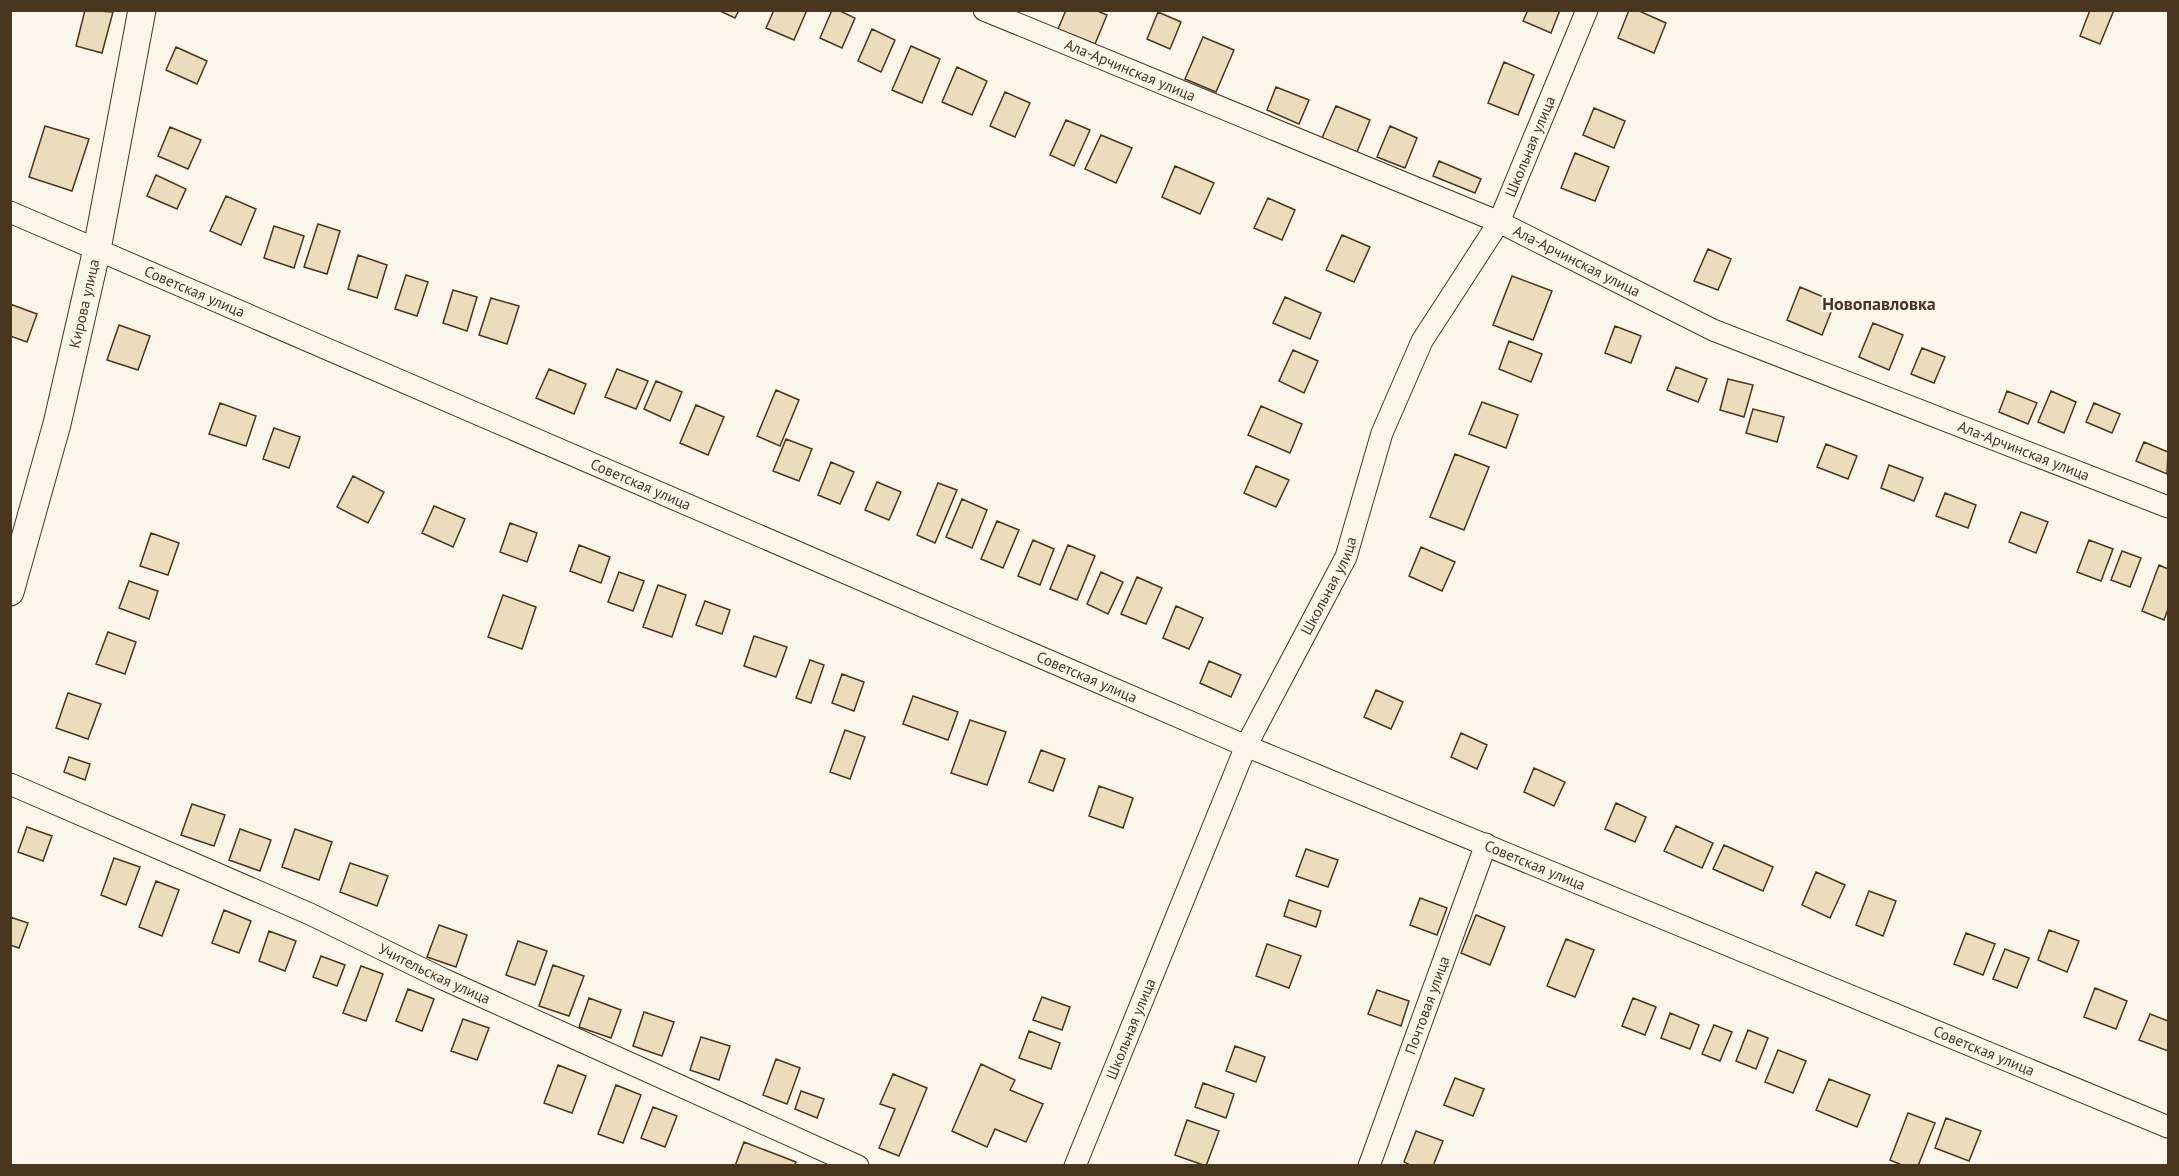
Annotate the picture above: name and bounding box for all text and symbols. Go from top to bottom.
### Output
street label: Ала-Арчинская улица [1062,34,1199,105]
street label: Школьная улица [1500,93,1559,200]
street label: Ала-Арчинская улица [1510,221,1644,301]
street label: Кирова улица [65,257,103,350]
street label: Советская улица [142,261,248,321]
district label: Новопавловка [1822,292,1936,315]
street label: Ала-Арчинская улица [1955,416,2092,485]
street label: Советская улица [588,454,694,514]
street label: Школьная улица [1296,535,1360,638]
street label: Советская улица [1034,647,1140,707]
street label: Советская улица [1482,836,1588,894]
street label: Учительская улица [375,939,493,1008]
street label: Почтовая улица [1400,953,1454,1057]
street label: Школьная улица [1101,975,1159,1082]
street label: Советская улица [1931,1021,2038,1080]

